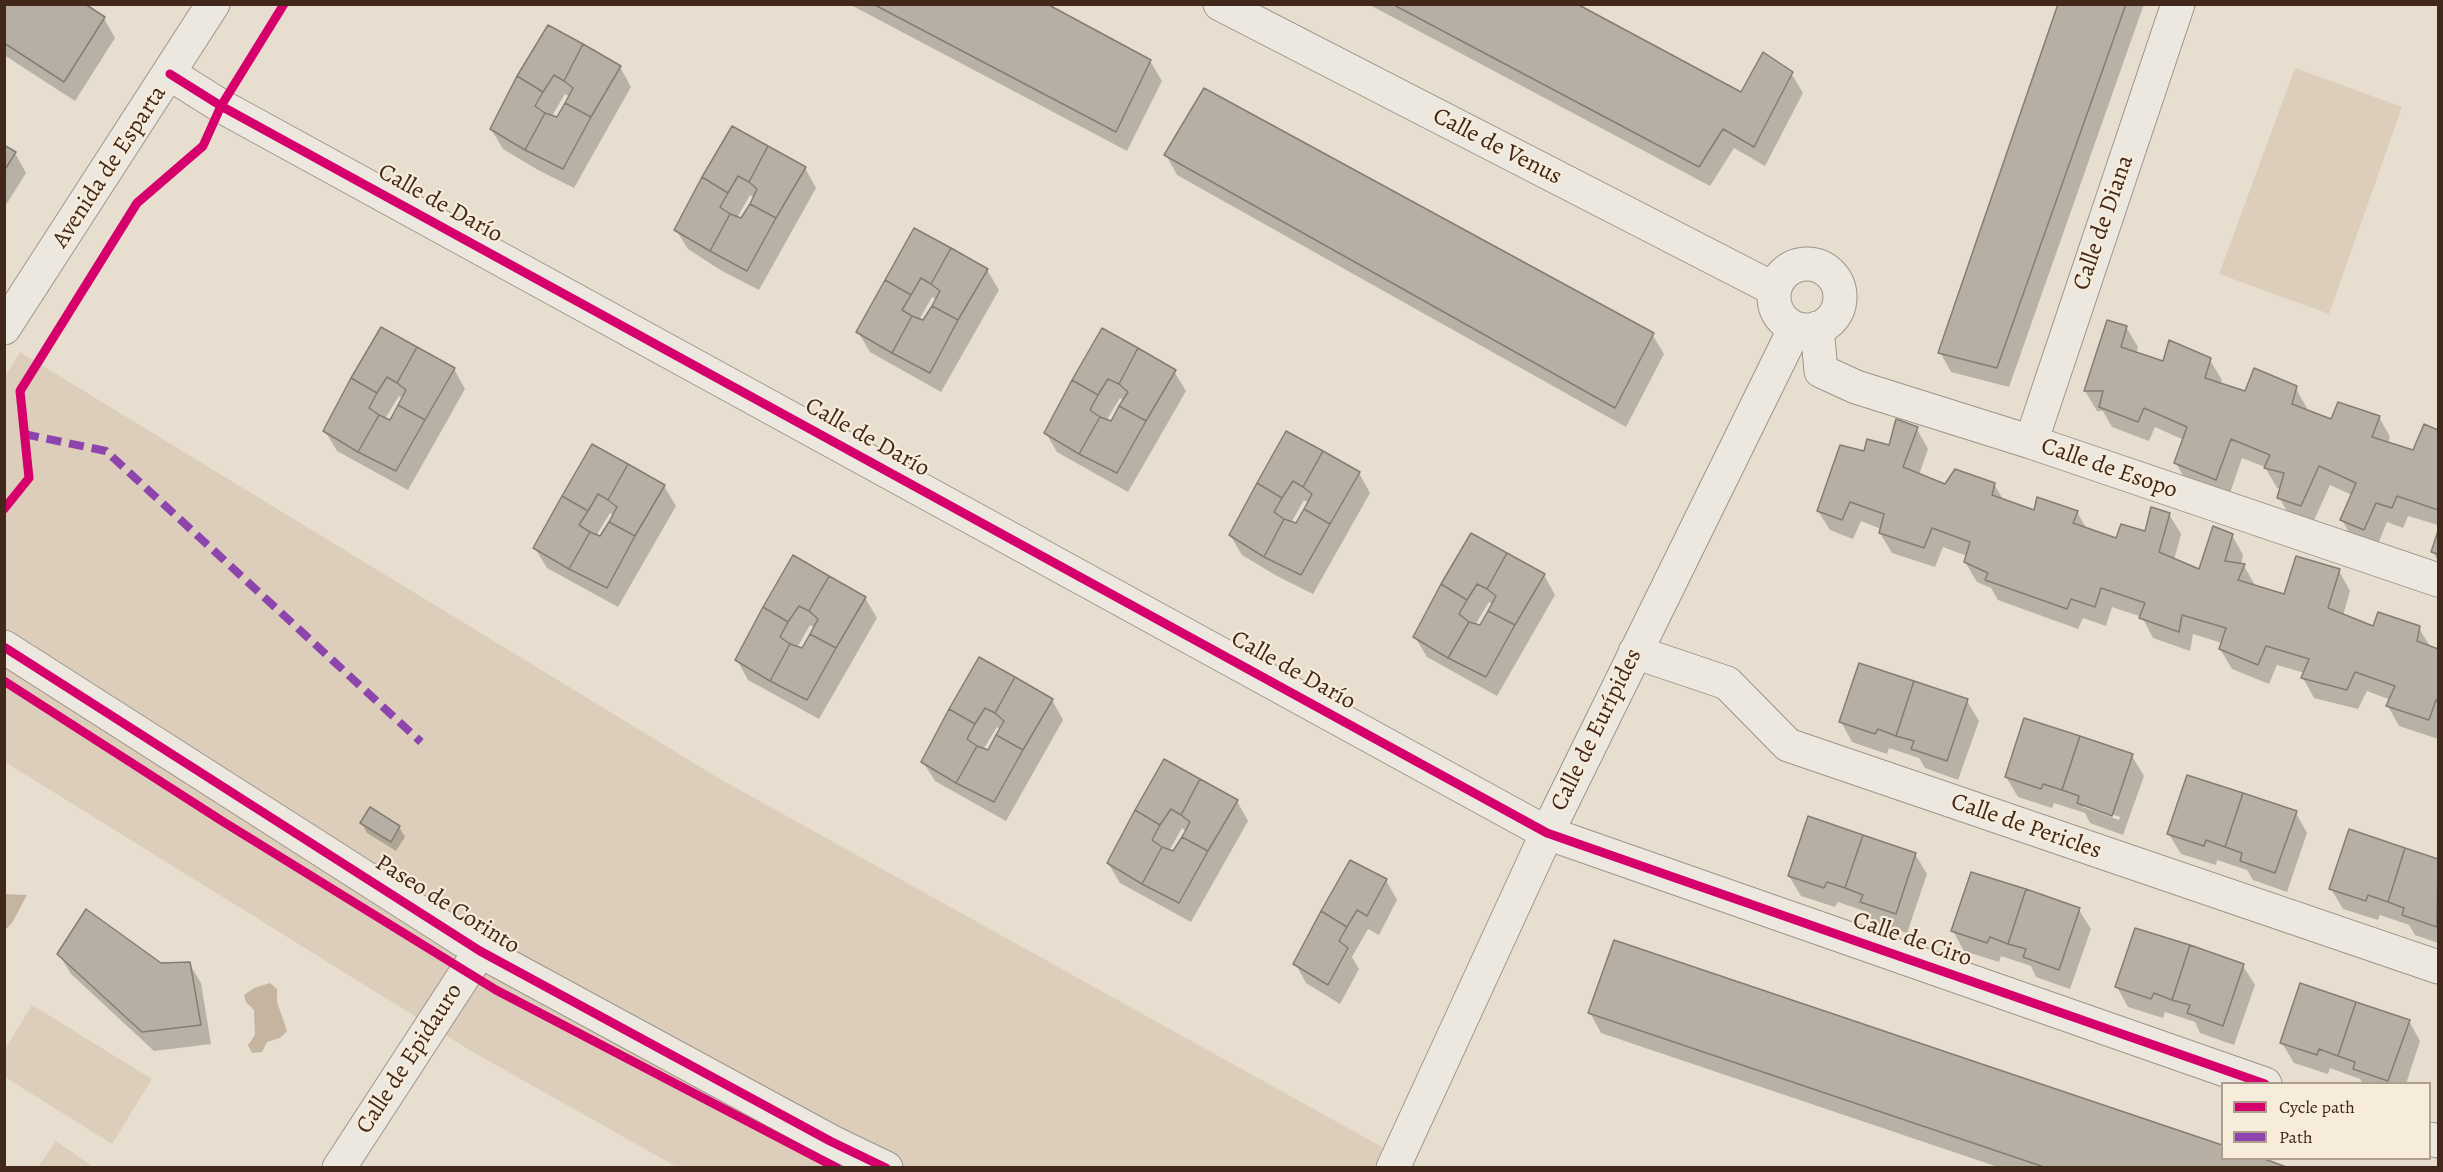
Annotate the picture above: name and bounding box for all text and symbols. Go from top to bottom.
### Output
street label: Avenida de Esparta [47,80,173,254]
street label: Calle de Venus [1428,102,1566,192]
street label: Calle de Diana [2067,152,2141,294]
street label: Calle de Darío [373,158,507,250]
street label: Calle de Darío [800,392,934,484]
street label: Calle de Esopo [2037,432,2181,506]
street label: Calle de Darío [1226,625,1360,717]
street label: Calle de Eurípides [1545,644,1649,816]
street label: Calle de Pericles [1947,788,2105,866]
street label: Paseo de Corinto [369,849,525,961]
street label: Calle de Ciro [1849,906,1975,974]
street label: Calle de Epidauro [351,978,469,1140]
legend [2221,1082,2431,1160]
text: Cycle path [2279,1095,2355,1119]
text: Path [2279,1125,2313,1149]

